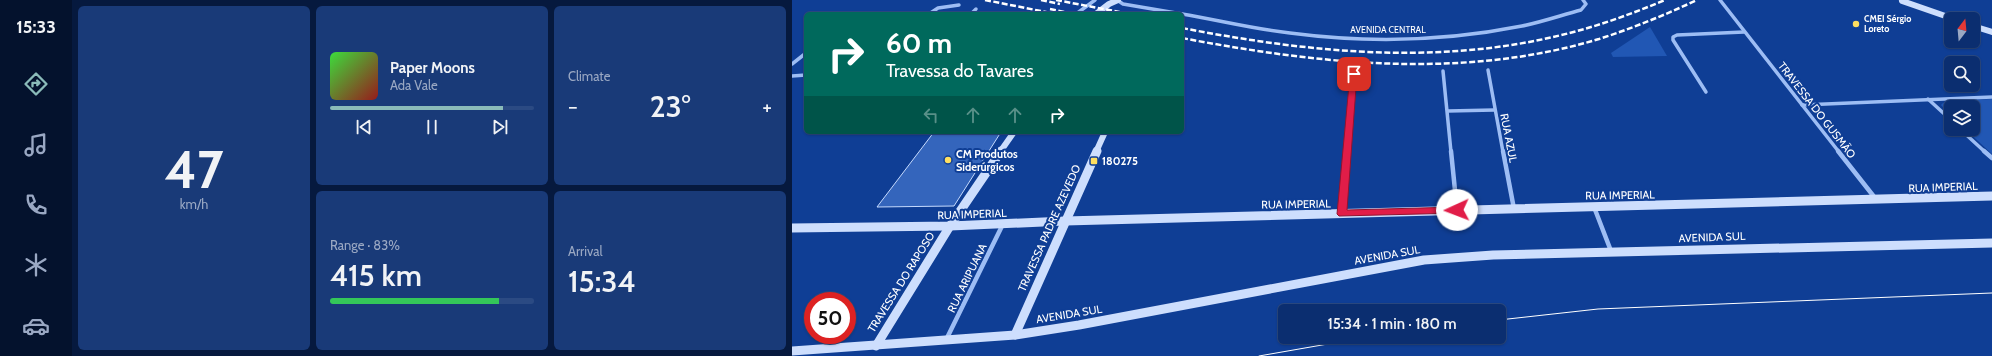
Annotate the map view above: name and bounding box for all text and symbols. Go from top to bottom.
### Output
north arrow [1944,12,1980,48]
map controls [1944,12,1980,136]
place label: CMEI Sérgio Loreto [1864,13,1911,34]
text: 15:33 [16,16,56,38]
marker: CMEI Sérgio Loreto [1851,19,1861,29]
street label: AVENIDA CENTRAL [1350,24,1426,35]
text: 60 m [886,26,952,60]
icon: right [820,28,872,80]
button: search [1944,56,1980,92]
pin [1337,57,1371,91]
text: Paper Moons [390,59,475,77]
street label: TRAVESSA DO GUSMÃO [1775,59,1859,161]
text: Travessa do Tavares [886,60,1034,82]
icon: arrive [1343,63,1365,85]
text: Climate [568,68,610,84]
icon: directions [22,70,50,98]
text: Ada Vale [390,77,438,93]
text: 23° [650,88,690,125]
text: − [568,93,578,120]
text: + [762,93,772,120]
button: layers [1944,100,1980,136]
icon: left [920,104,942,126]
icon: ahead [962,104,984,126]
icon: ahead [1004,104,1026,126]
icon: right [1046,104,1068,126]
street label: RUA AZUL [1497,112,1521,164]
icon: previous [353,116,375,138]
icon: pause [421,116,443,138]
icon: next [489,116,511,138]
icon: music [22,131,50,159]
text: 47 [165,138,223,201]
place label: CM Produtos Siderúrgicos [956,147,1018,174]
place label: 180275 [1102,154,1138,168]
marker: CM Produtos Siderúrgicos [943,155,953,165]
marker: 180275 [1089,156,1099,166]
street label: TRAVESSA PADRE AZEVEDO [1015,162,1084,294]
street label: RUA IMPERIAL [1908,179,1978,195]
street label: RUA IMPERIAL [1585,187,1655,203]
position arrow [1436,189,1478,231]
icon: phone [22,191,50,219]
text: km/h [180,196,208,212]
street label: RUA IMPERIAL [1261,196,1331,212]
street label: RUA IMPERIAL [937,206,1007,222]
street label: TRAVESSA DO RAPOSO [864,229,938,335]
street label: AVENIDA SUL [1678,229,1746,245]
text: Range · 83% [330,237,400,253]
street label: RUA ARIPUANA [944,241,990,315]
street label: AVENIDA SUL [1353,242,1421,268]
text: Arrival [568,243,603,259]
icon: climate [22,251,50,279]
text: 415 km [330,257,422,294]
text: 15:34 [568,263,636,300]
speed limit sign: 50 [804,292,856,344]
street label: AVENIDA SUL [1035,302,1103,326]
icon: car [22,312,50,340]
text: 15:34 · 1 min · 180 m [1327,315,1457,333]

